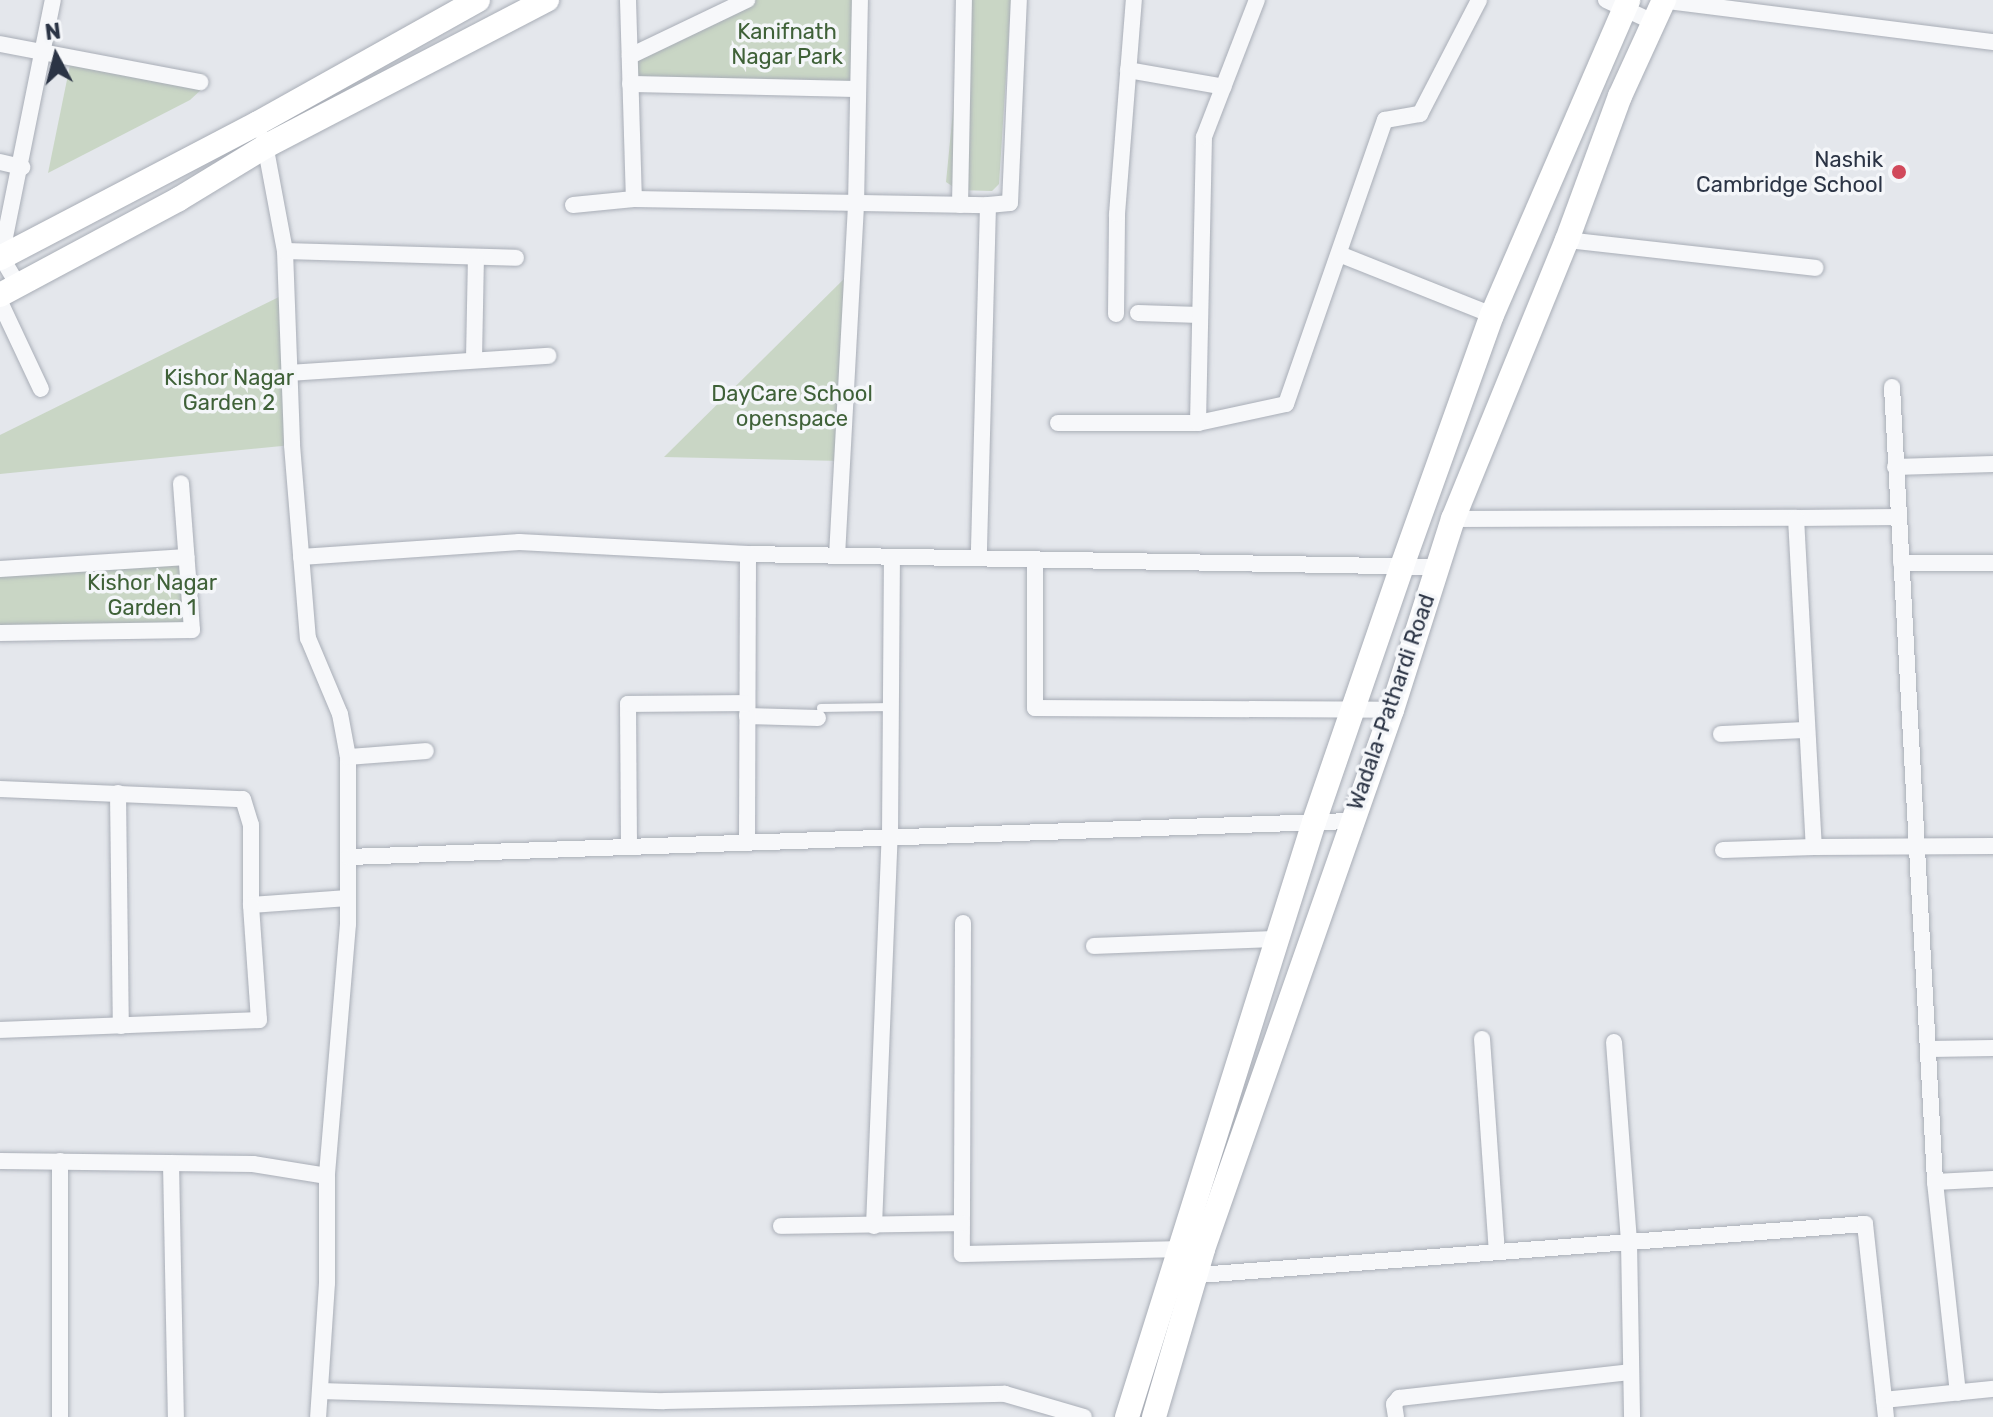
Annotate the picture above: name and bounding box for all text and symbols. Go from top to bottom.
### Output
north arrow [16,16,96,96]
text: N [44,17,63,46]
park label: Kanifnath Nagar Park [731,18,843,70]
place label: Nashik Cambridge School [1696,146,1883,198]
marker: Nashik Cambridge School [1890,163,1908,181]
park label: Kishor Nagar Garden 2 [164,364,294,416]
park label: DayCare School openspace [711,380,873,432]
park label: Kishor Nagar Garden 1 [87,569,217,620]
street label: Wadala-Pathardi Road [1342,591,1440,813]

